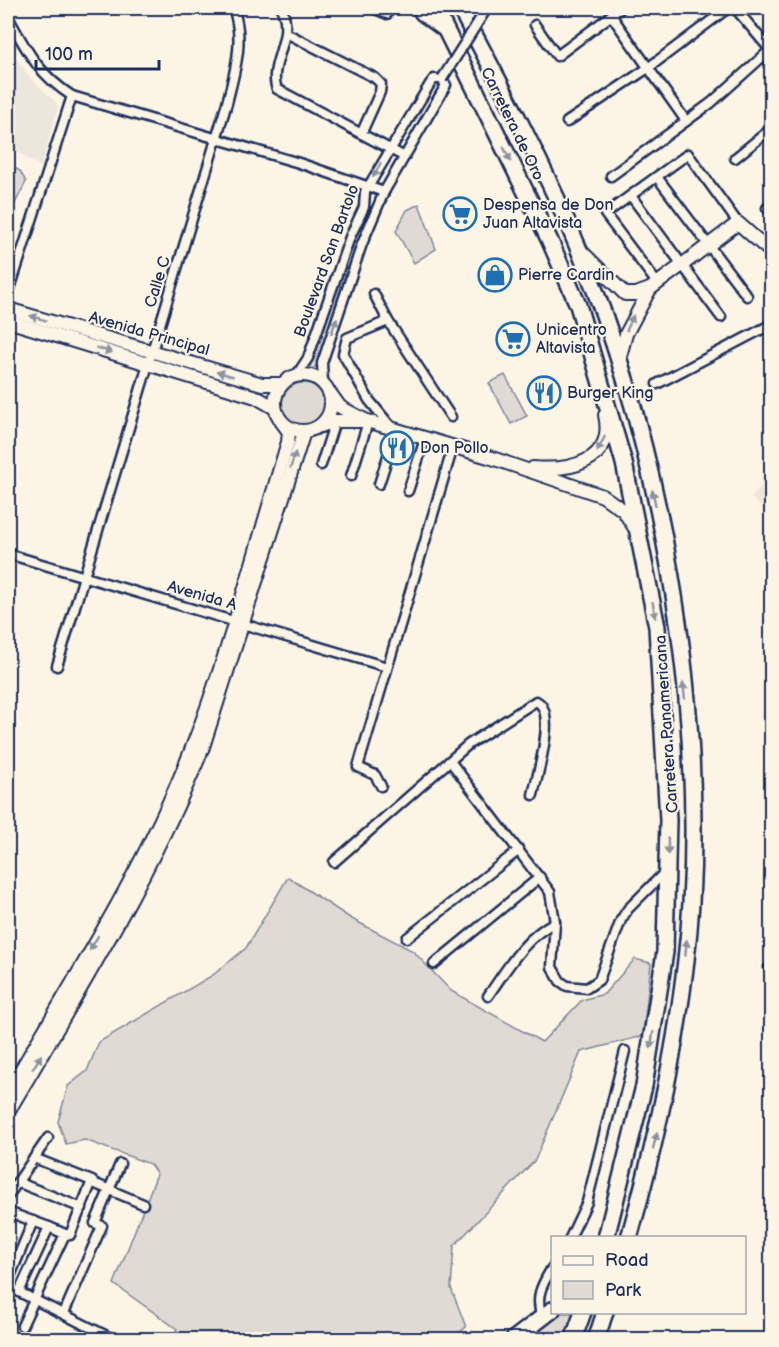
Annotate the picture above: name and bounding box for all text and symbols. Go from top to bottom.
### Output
scale bar [36,33,159,71]
text: 100 m [45,44,93,65]
street label: Carretera de Oro [476,64,548,184]
one-way arrow [502,146,512,163]
one-way arrow [372,162,382,179]
street label: Boulevard San Bartolo [291,182,363,340]
supermarket icon: Despensa de Don Juan Altavista [442,196,478,232]
place label: Despensa de Don Juan Altavista [483,196,613,233]
street label: Calle C [141,254,175,310]
shop icon: Pierre Cardin [477,257,513,293]
place label: Pierre Cardin [518,266,614,285]
street label: Avenida Principal [87,308,211,360]
one-way arrow [29,313,47,322]
one-way arrow [625,314,635,332]
one-way arrow [330,317,340,335]
supermarket icon: Unicentro Altavista [495,321,531,357]
place label: Unicentro Altavista [536,321,607,358]
one-way arrow [95,346,113,355]
one-way arrow [216,369,234,378]
restaurant icon: Burger King [526,375,562,411]
place label: Burger King [567,384,654,403]
restaurant icon: Don Pollo [379,430,415,466]
one-way arrow [596,436,606,453]
place label: Don Pollo [420,439,489,458]
one-way arrow [289,451,299,469]
one-way arrow [649,489,659,508]
street label: Avenida A [165,577,239,615]
one-way arrow [650,600,659,619]
street label: Carretera Panamericana [651,634,683,814]
one-way arrow [679,681,689,700]
one-way arrow [664,837,673,856]
one-way arrow [88,935,99,951]
one-way arrow [681,939,691,958]
one-way arrow [648,1031,657,1050]
one-way arrow [32,1054,43,1070]
one-way arrow [651,1131,660,1149]
legend [551,1236,746,1314]
text: Road [605,1250,649,1271]
text: Park [605,1280,641,1301]

